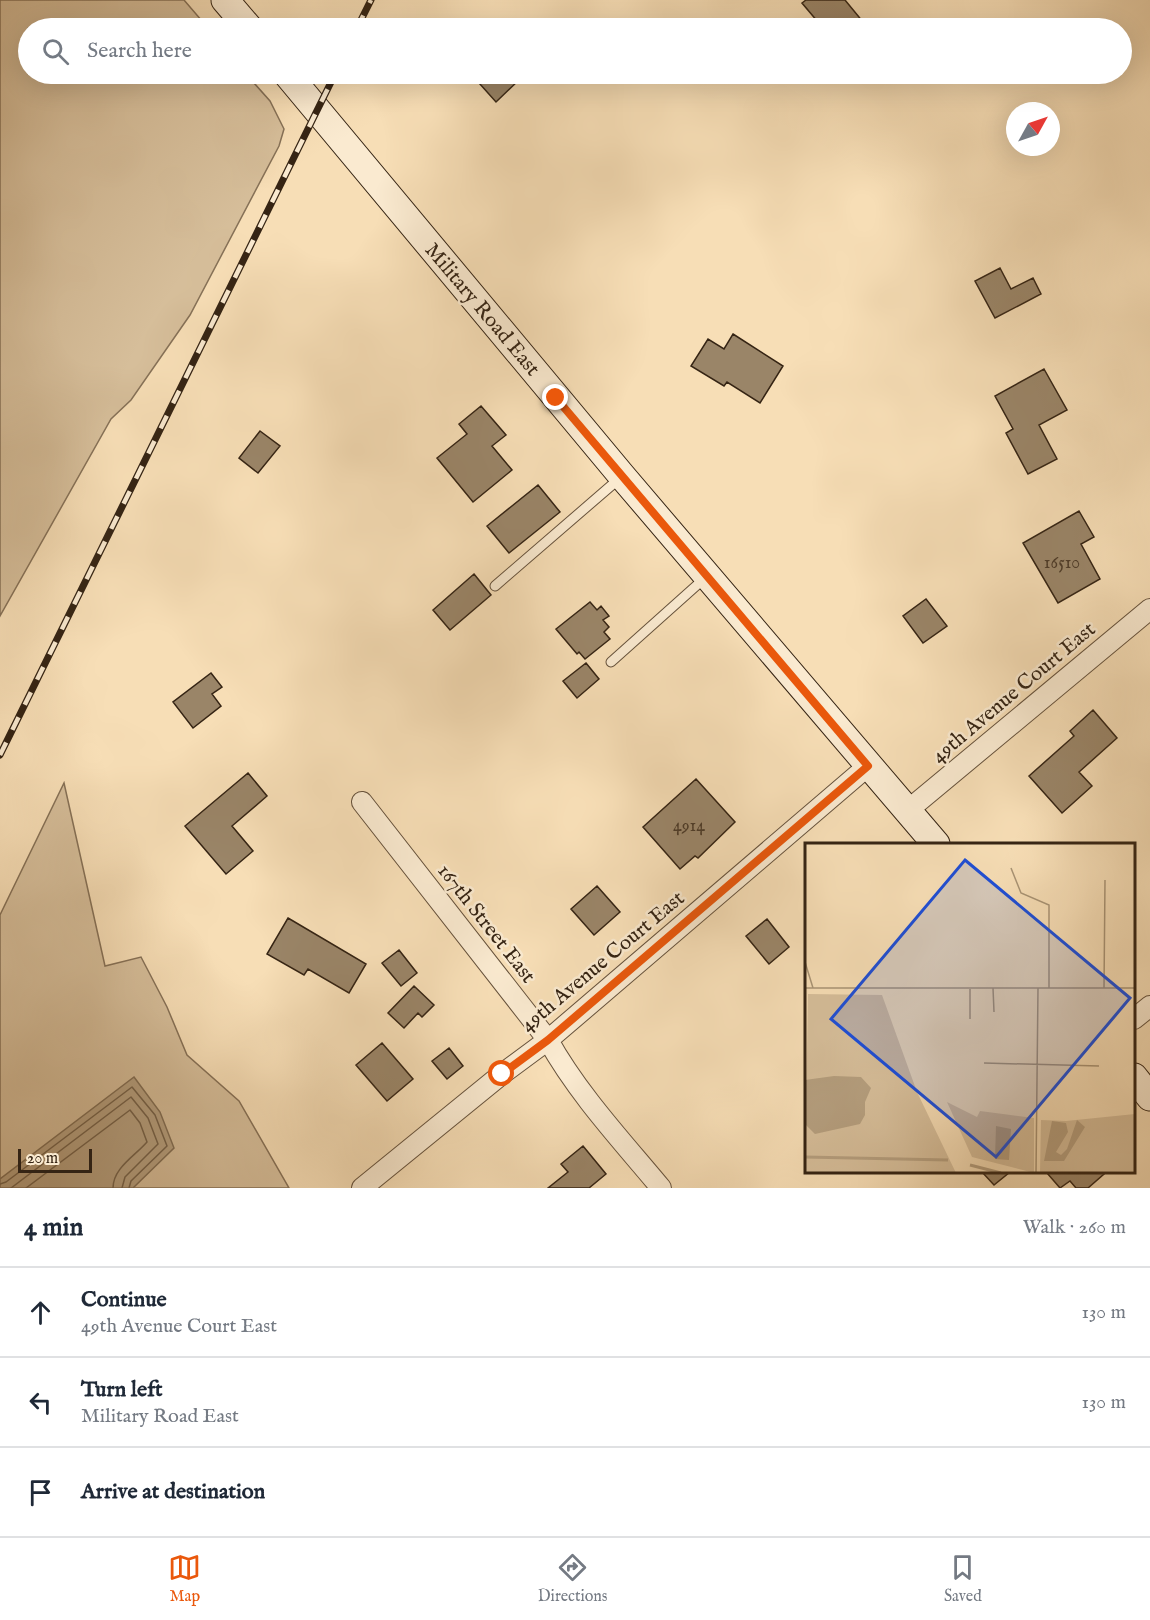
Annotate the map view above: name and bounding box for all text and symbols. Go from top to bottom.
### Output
search box [18,18,1132,84]
icon: search [39,35,72,68]
text: Search here [87,37,192,65]
north arrow [1006,102,1060,156]
street label: Military Road East [418,238,545,382]
route end [542,384,568,410]
house number: 16510 [1044,552,1080,575]
street label: 49th Avenue Court East [926,617,1102,770]
house number: 4914 [673,815,705,838]
inset map [805,843,1135,1173]
street label: 167th Street East [431,859,541,989]
street label: 49th Avenue Court East [515,886,691,1039]
route start [488,1060,514,1086]
scale bar [18,1146,92,1174]
text: 20 m [27,1149,58,1169]
text: 4 min [24,1211,83,1244]
text: Walk · 260 m [1023,1215,1126,1240]
text: Continue [81,1286,167,1314]
icon: ahead [24,1296,57,1329]
text: 130 m [1081,1300,1126,1325]
text: 49th Avenue Court East [81,1314,277,1339]
text: Turn left [81,1376,163,1404]
icon: left [24,1386,57,1419]
text: 130 m [1081,1390,1126,1415]
text: Military Road East [81,1404,239,1429]
icon: arrive [24,1476,57,1509]
text: Arrive at destination [81,1478,265,1506]
tab: Map [168,1551,201,1607]
tab: Directions [538,1551,607,1607]
tab: Saved [944,1551,982,1607]

